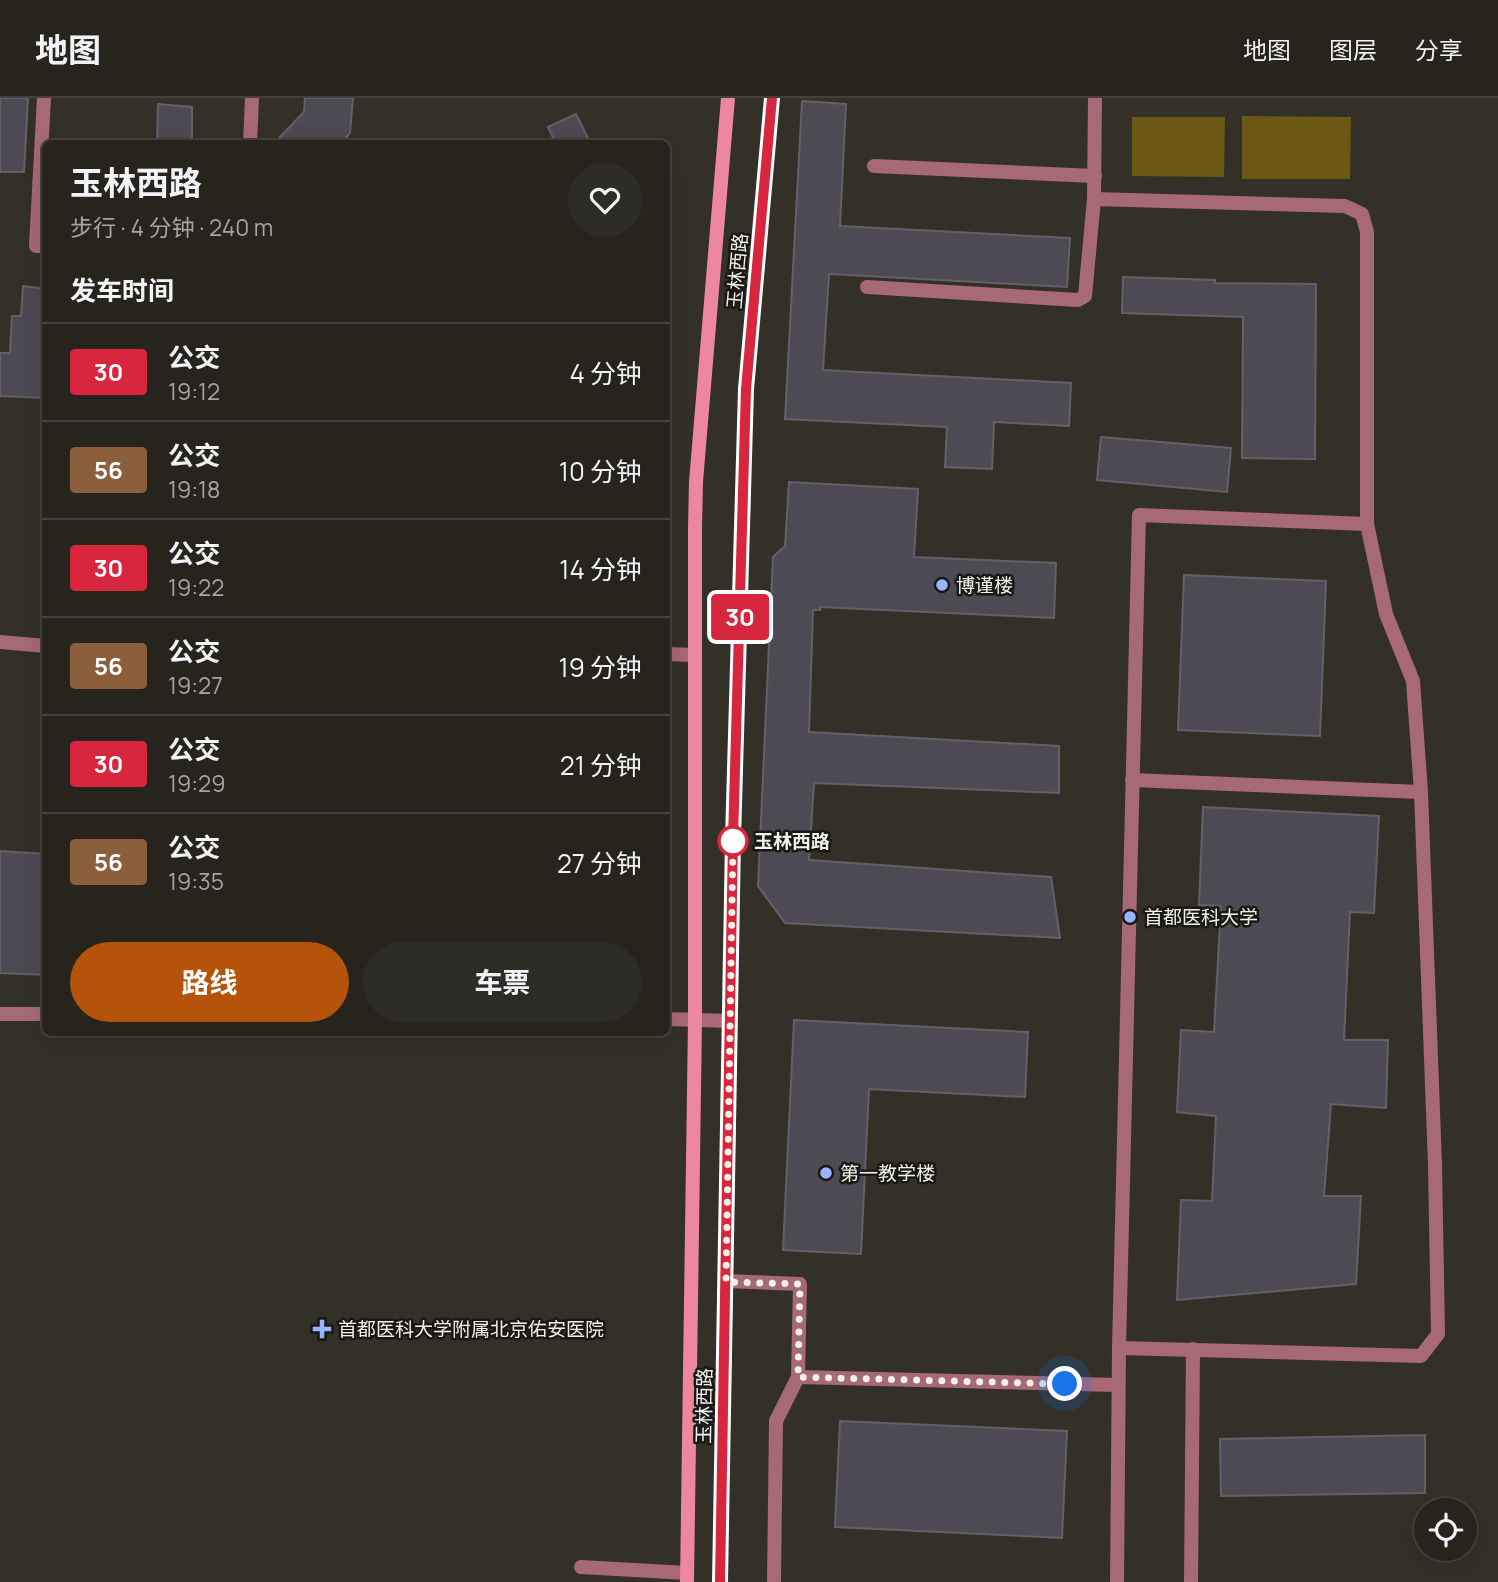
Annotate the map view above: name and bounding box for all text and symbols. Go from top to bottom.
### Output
text: 地图 [35,27,101,72]
text: 地图 [1243,33,1291,66]
text: 图层 [1329,33,1377,66]
text: 分享 [1415,33,1463,66]
text: 玉林西路 [70,160,202,205]
button: heart [568,163,642,237]
text: 步行 · 4 分钟 · 240 m [70,211,273,243]
street label: 玉林西路 [721,232,753,310]
text: 发车时间 [70,272,174,308]
text: 公交 [168,339,220,375]
text: 30 [94,355,123,388]
text: 4 分钟 [569,355,642,391]
text: 19:12 [168,375,220,407]
text: 公交 [168,437,220,473]
text: 56 [94,453,123,486]
text: 10 分钟 [559,453,642,489]
text: 19:18 [168,473,220,505]
text: 公交 [168,535,220,571]
text: 30 [94,551,123,584]
text: 14 分钟 [559,551,642,587]
text: 19:22 [168,571,224,603]
place label: 博谨楼 [956,572,1013,598]
marker: 博谨楼 [934,577,950,593]
line badge: 30 [708,594,772,640]
text: 30 [725,600,755,633]
text: 公交 [168,633,220,669]
text: 56 [94,649,123,682]
text: 19 分钟 [559,649,642,685]
text: 19:27 [168,669,223,701]
text: 公交 [168,731,220,767]
text: 30 [94,747,123,780]
text: 21 分钟 [560,747,642,783]
text: 19:29 [168,767,226,799]
marker: 玉林西路 [718,826,748,856]
place label: 玉林西路 [754,828,830,854]
text: 公交 [168,829,220,865]
text: 56 [94,845,123,878]
text: 27 分钟 [557,845,642,881]
text: 19:35 [168,865,224,897]
place label: 首都医科大学 [1144,904,1258,930]
marker: 首都医科大学 [1122,909,1138,925]
button: 路线 [70,942,349,1022]
button: 车票 [363,942,642,1022]
place label: 第一教学楼 [840,1160,935,1186]
marker: 第一教学楼 [818,1165,834,1181]
place label: 首都医科大学附属北京佑安医院 [338,1316,604,1342]
marker: 首都医科大学附属北京佑安医院 [312,1319,332,1339]
your location [1047,1366,1082,1401]
street label: 玉林西路 [690,1368,718,1444]
map controls [1414,1498,1477,1561]
button: locate [1414,1498,1477,1561]

